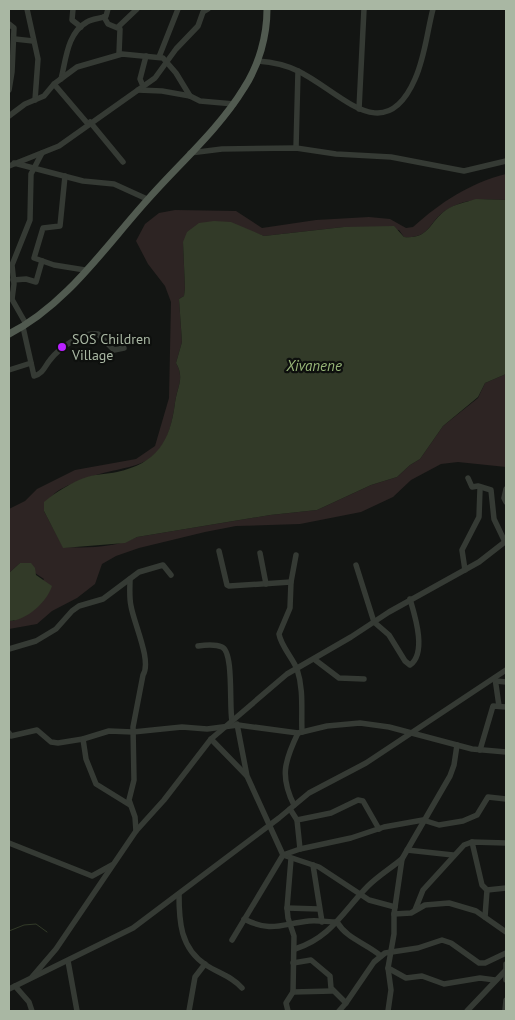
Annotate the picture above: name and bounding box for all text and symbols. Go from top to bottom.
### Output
place label: SOS Children Village [71,330,151,364]
marker: SOS Children Village [56,341,68,353]
water label: Xivanene [285,356,342,375]

